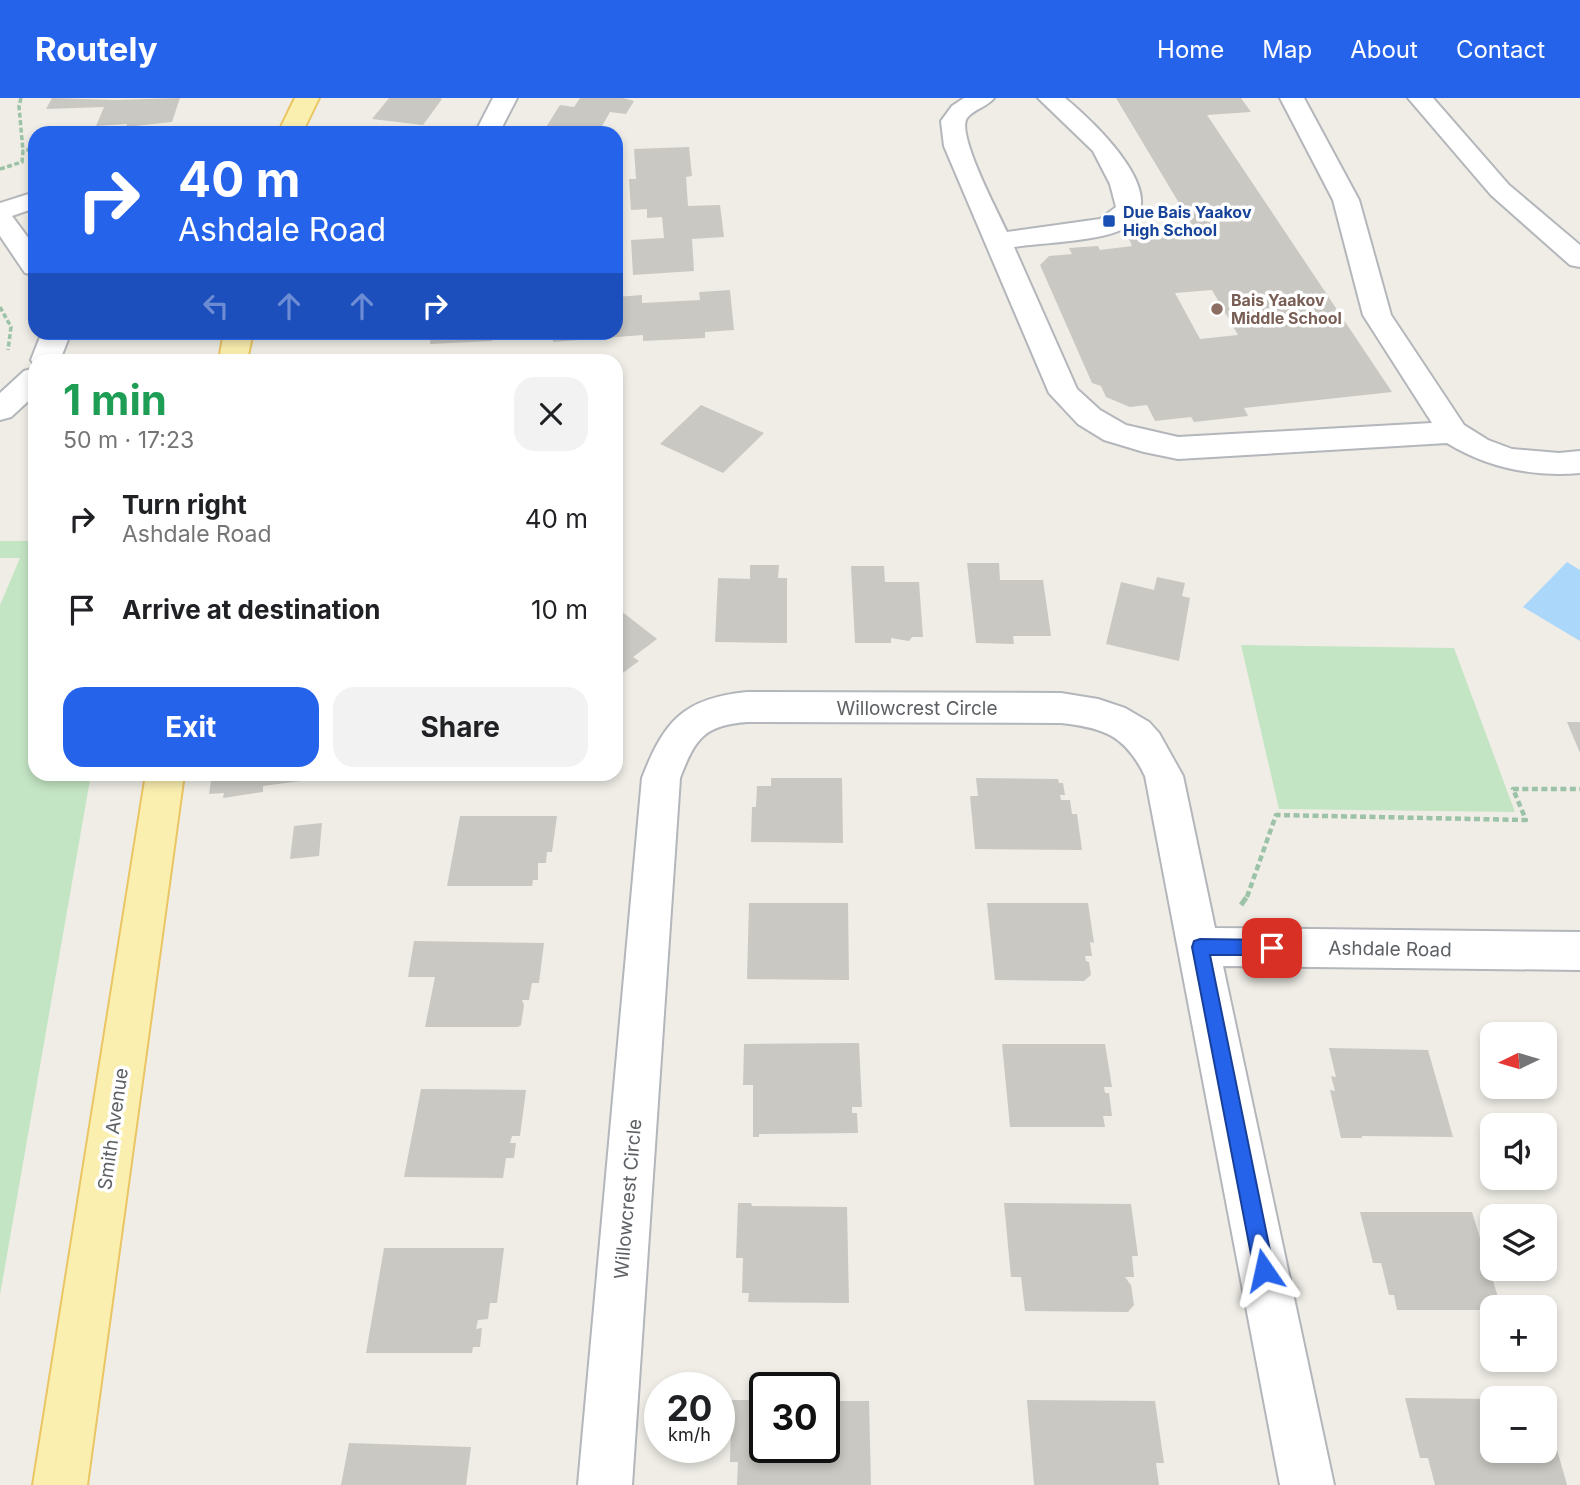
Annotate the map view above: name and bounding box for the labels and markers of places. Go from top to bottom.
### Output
place label: Due Bais Yaakov High School [1123,202,1252,240]
marker: Due Bais Yaakov High School [1101,213,1117,229]
place label: Bais Yaakov Middle School [1231,290,1342,328]
marker: Bais Yaakov Middle School [1209,301,1225,317]
pin [1242,918,1302,978]

